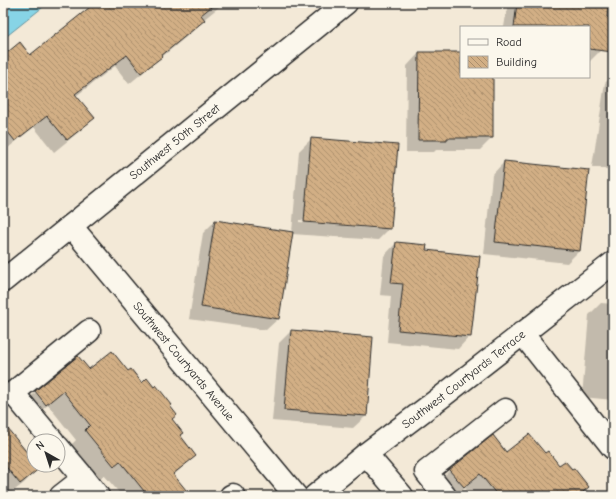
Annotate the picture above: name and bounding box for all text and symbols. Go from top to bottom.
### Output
legend [460,26,590,78]
text: Road [496,35,522,49]
text: Building [496,55,537,69]
street label: Southwest 50th Street [127,101,223,183]
street label: Southwest Courtyards Avenue [130,299,237,423]
street label: Southwest Courtyards Terrace [399,327,528,431]
north arrow [26,433,66,473]
text: N [33,438,47,453]

